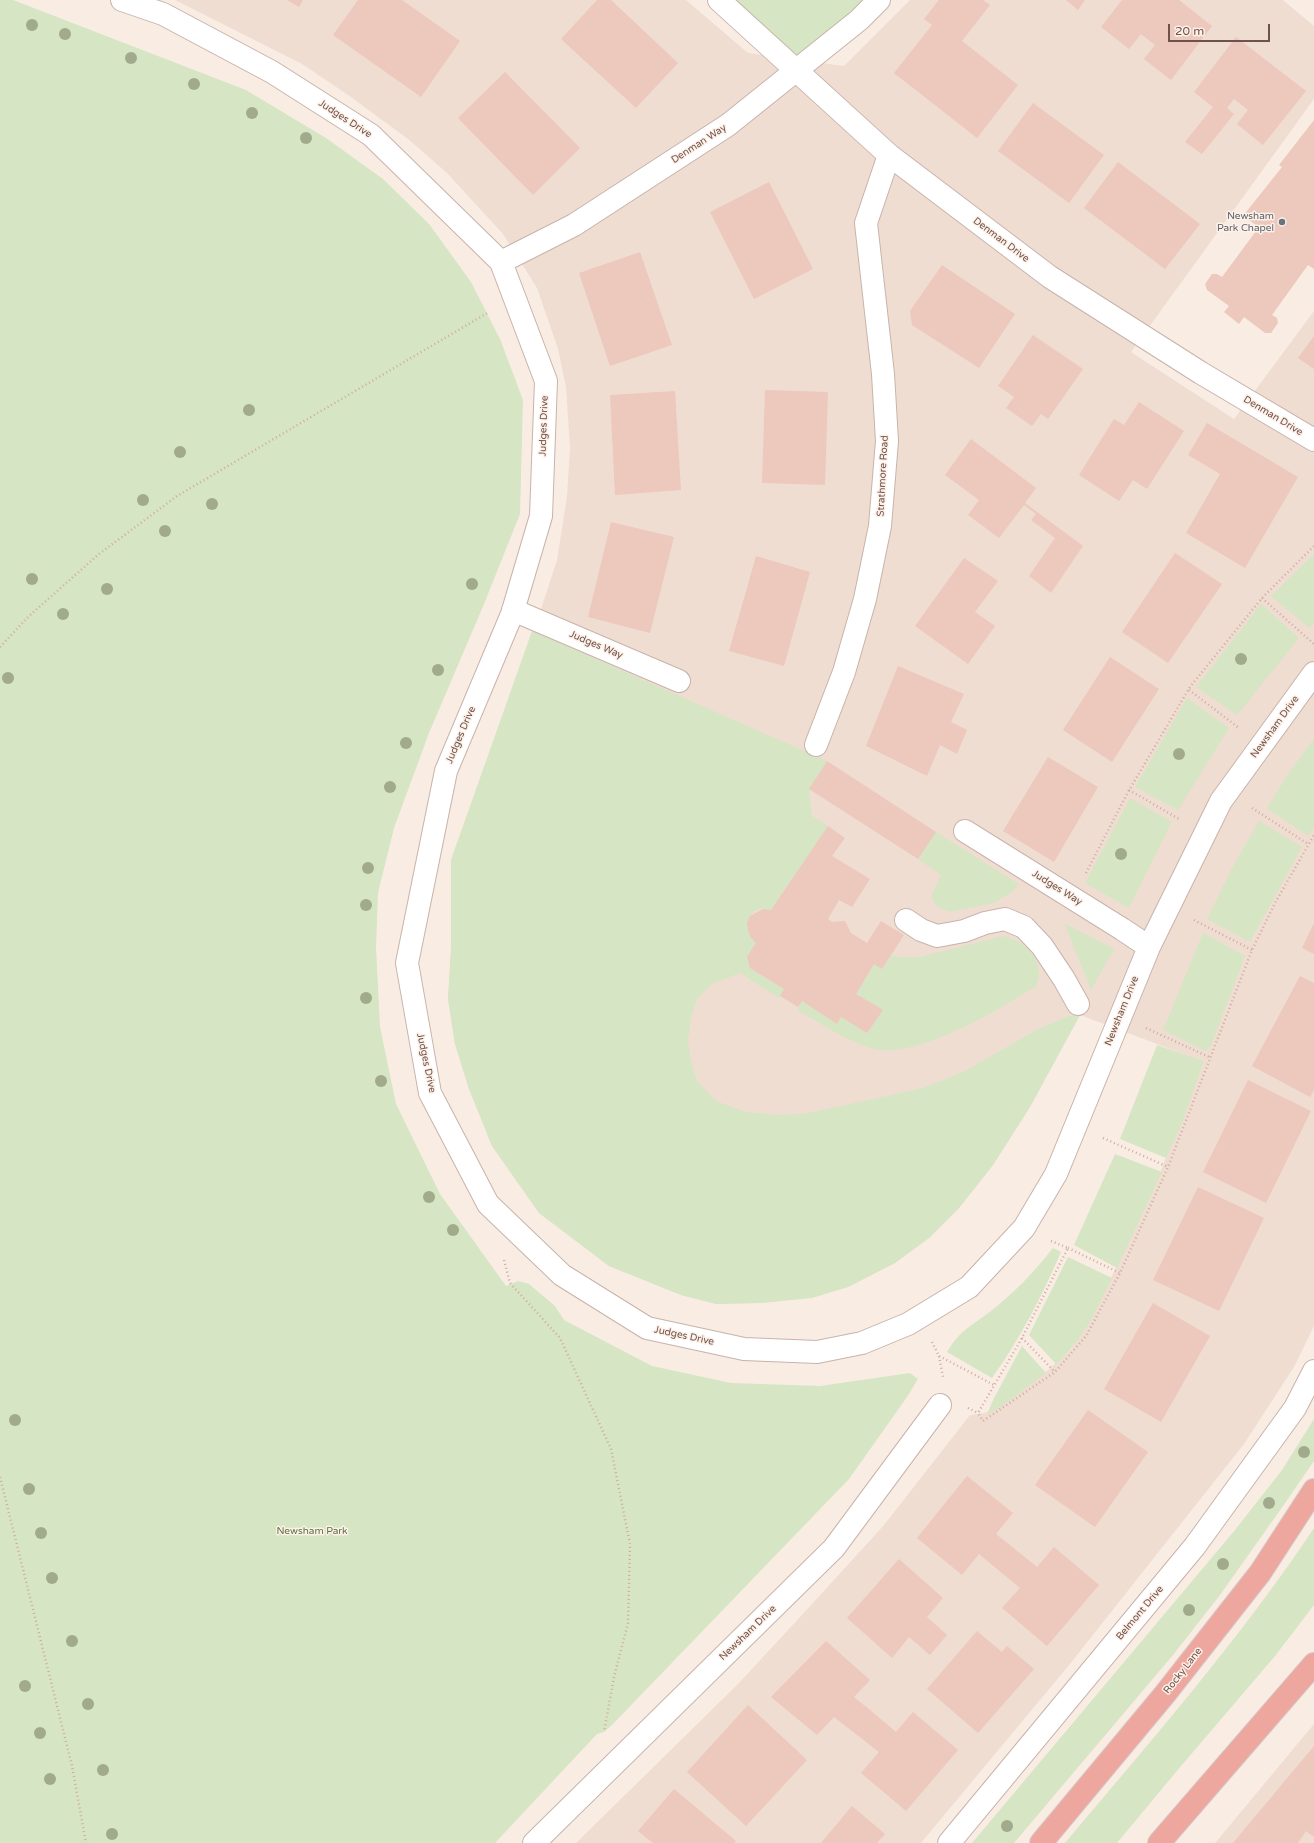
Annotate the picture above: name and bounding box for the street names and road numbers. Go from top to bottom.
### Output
street label: Judges Drive [316,97,374,141]
street label: Denman Way [669,122,729,166]
street label: Denman Drive [971,215,1031,265]
street label: Denman Drive [1241,394,1305,438]
street label: Judges Drive [537,395,551,457]
street label: Strathmore Road [875,435,891,517]
street label: Judges Way [567,628,625,662]
street label: Newsham Drive [1248,693,1302,761]
street label: Judges Drive [444,705,478,765]
street label: Judges Way [1030,868,1084,908]
street label: Newsham Drive [1103,974,1141,1048]
street label: Judges Drive [414,1032,438,1094]
street label: Judges Drive [653,1324,715,1348]
street label: Belmont Drive [1114,1583,1166,1643]
street label: Newsham Drive [717,1603,779,1663]
street label: Rocky Lane [1161,1646,1205,1696]

